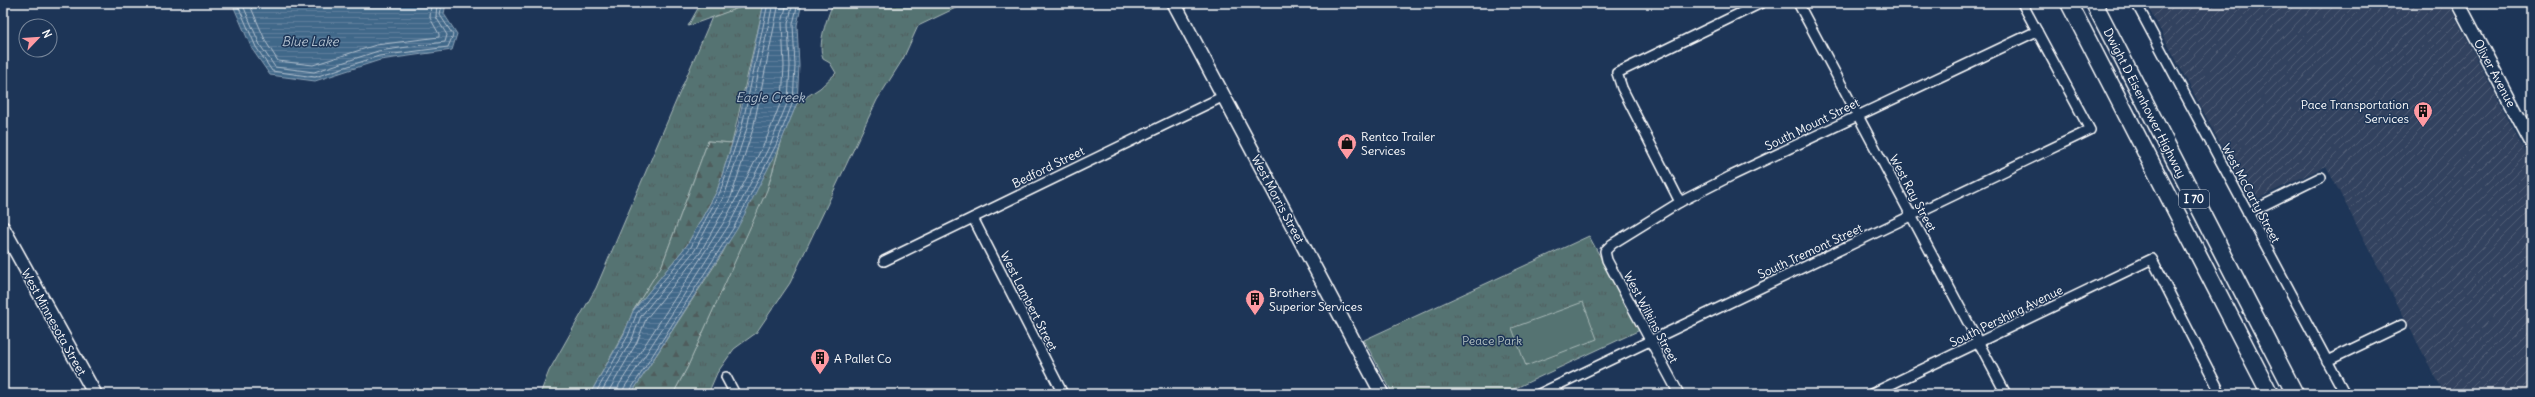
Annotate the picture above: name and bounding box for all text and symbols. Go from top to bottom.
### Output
north arrow [18,18,58,58]
street label: Dwight D Eisenhower Highway [2101,26,2189,180]
text: N [39,27,55,40]
water label: Blue Lake [282,33,339,50]
street label: Oliver Avenue [2471,36,2519,110]
water label: Eagle Creek [735,89,806,106]
street label: South Mount Street [1762,95,1862,153]
place label: Pace Transportation Services [2301,97,2409,126]
building icon: Pace Transportation Services [2412,100,2434,128]
place label: Rentco Trailer Services [1361,129,1435,158]
shop icon: Rentco Trailer Services [1336,132,1358,160]
street label: West McCarty Street [2219,141,2283,245]
street label: Bedford Street [1009,143,1087,191]
street label: West Morris Street [1248,152,1308,246]
street label: West Ray Street [1886,152,1940,234]
road number: I 70 [2179,190,2209,208]
street label: South Tremont Street [1755,220,1865,282]
street label: West Lambert Street [997,249,1061,353]
street label: West Minnesota Street [18,266,90,378]
street label: West Wilkins Street [1621,269,1681,365]
street label: South Pershing Avenue [1947,282,2065,350]
place label: Brothers Superior Services [1269,285,1362,314]
building icon: Brothers Superior Services [1244,288,1266,316]
park label: Peace Park [1462,333,1522,348]
building icon: A Pallet Co [809,347,831,375]
place label: A Pallet Co [834,351,892,366]

